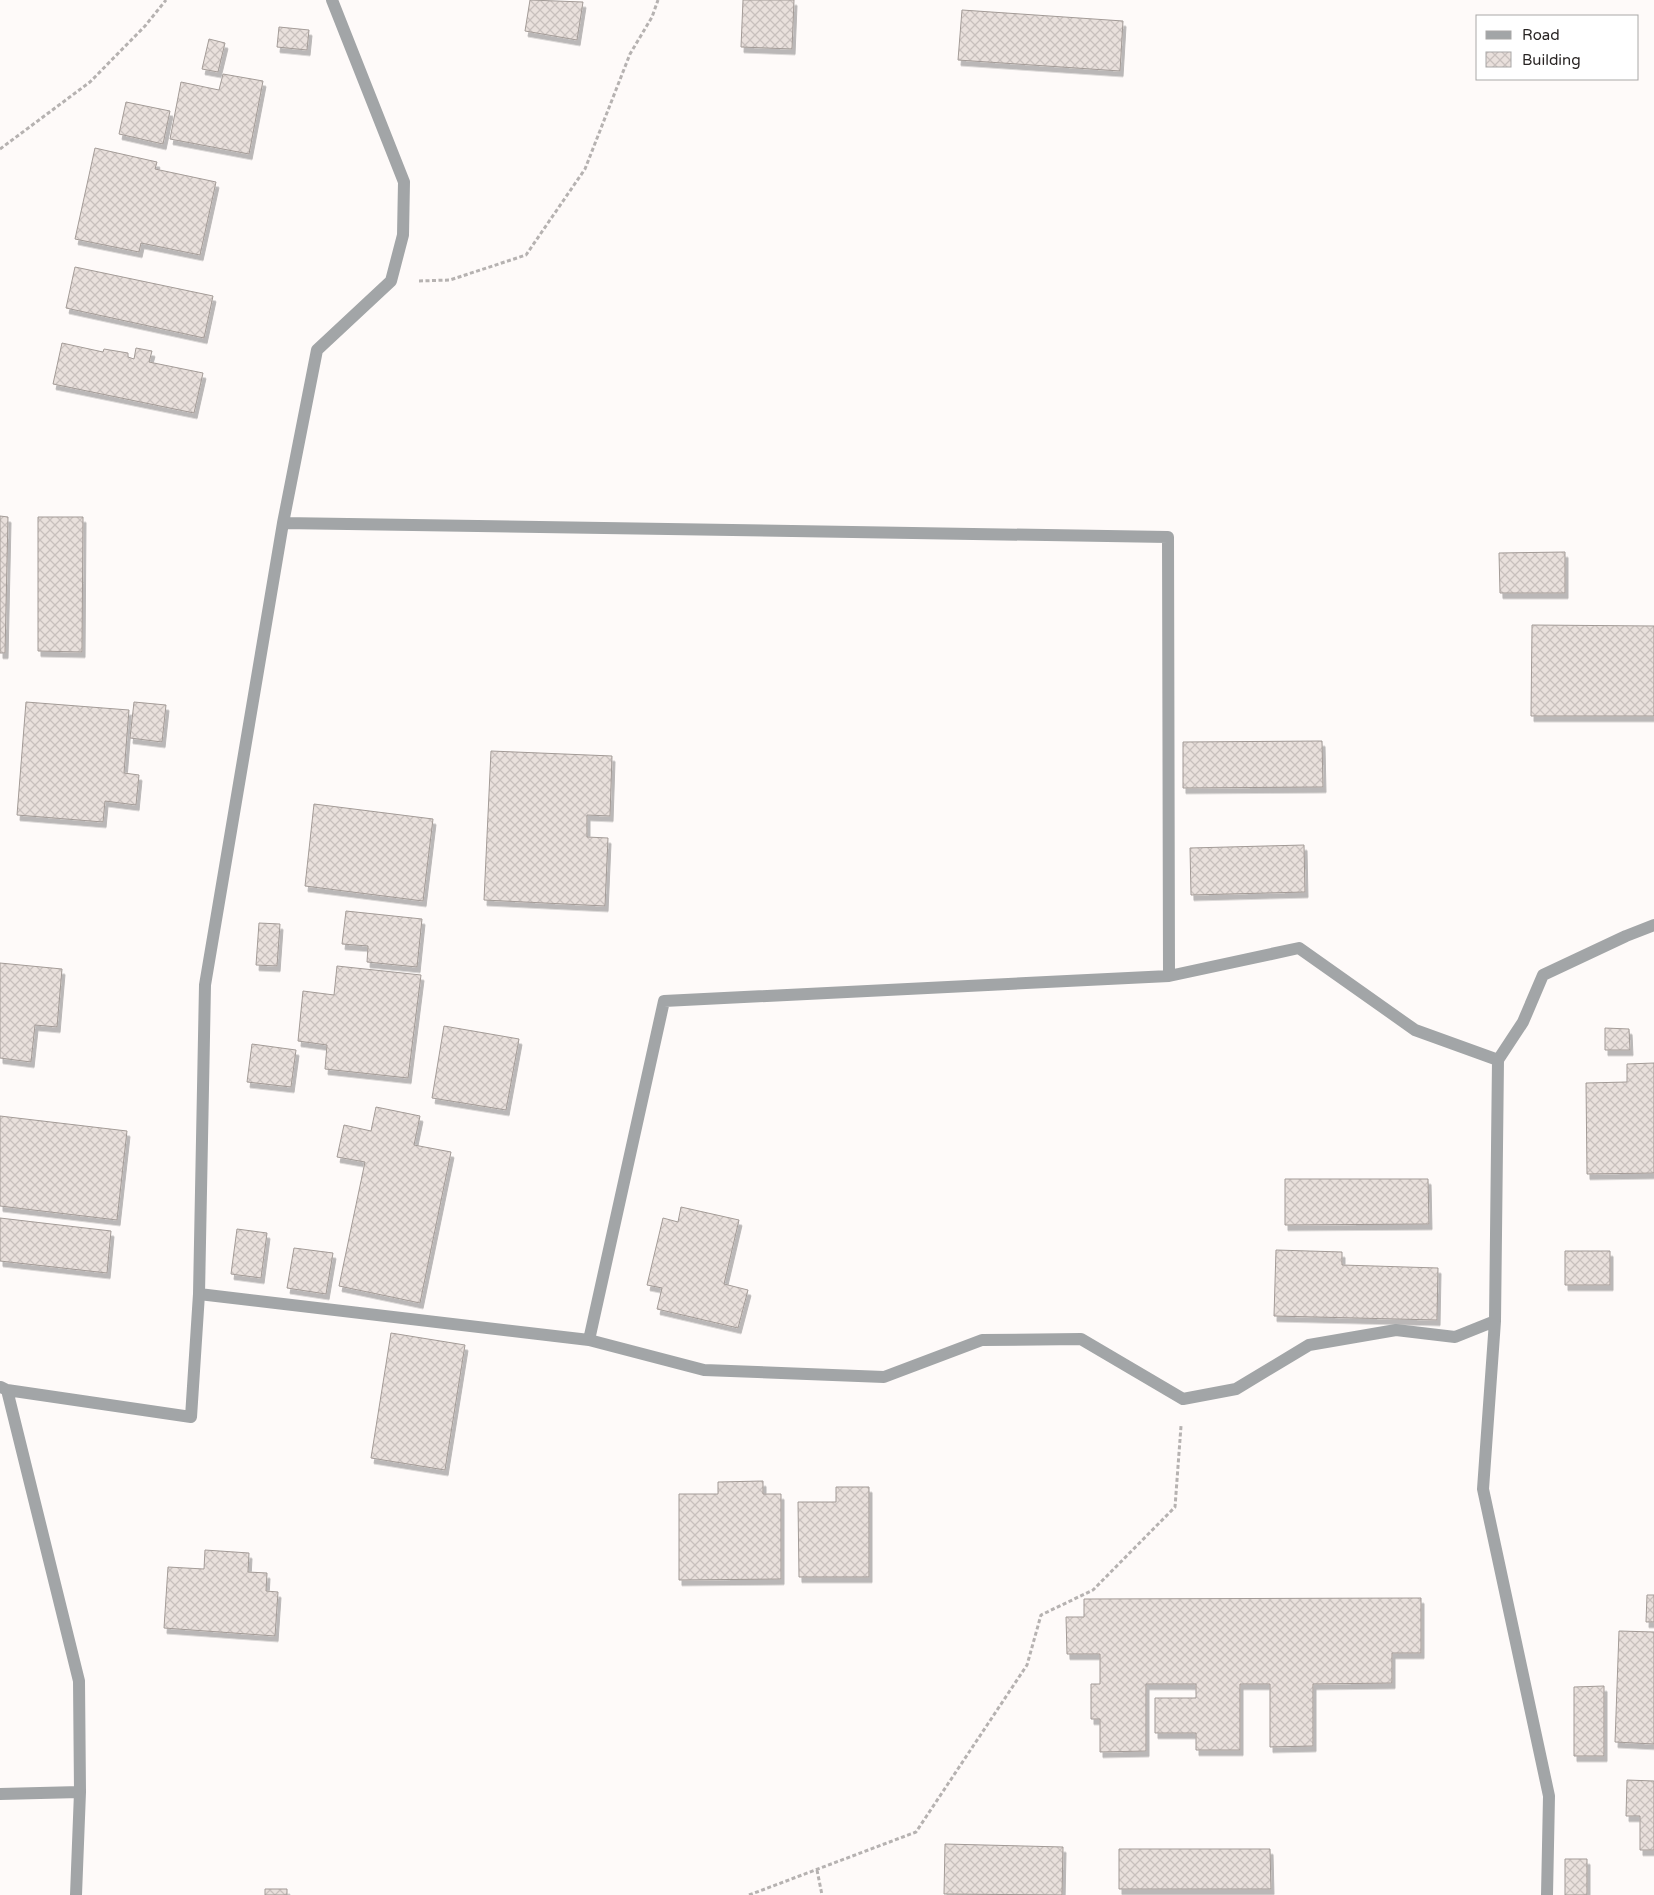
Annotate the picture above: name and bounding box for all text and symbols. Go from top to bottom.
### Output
legend [1476,15,1639,80]
text: Road [1522,26,1560,44]
text: Building [1522,51,1581,69]

